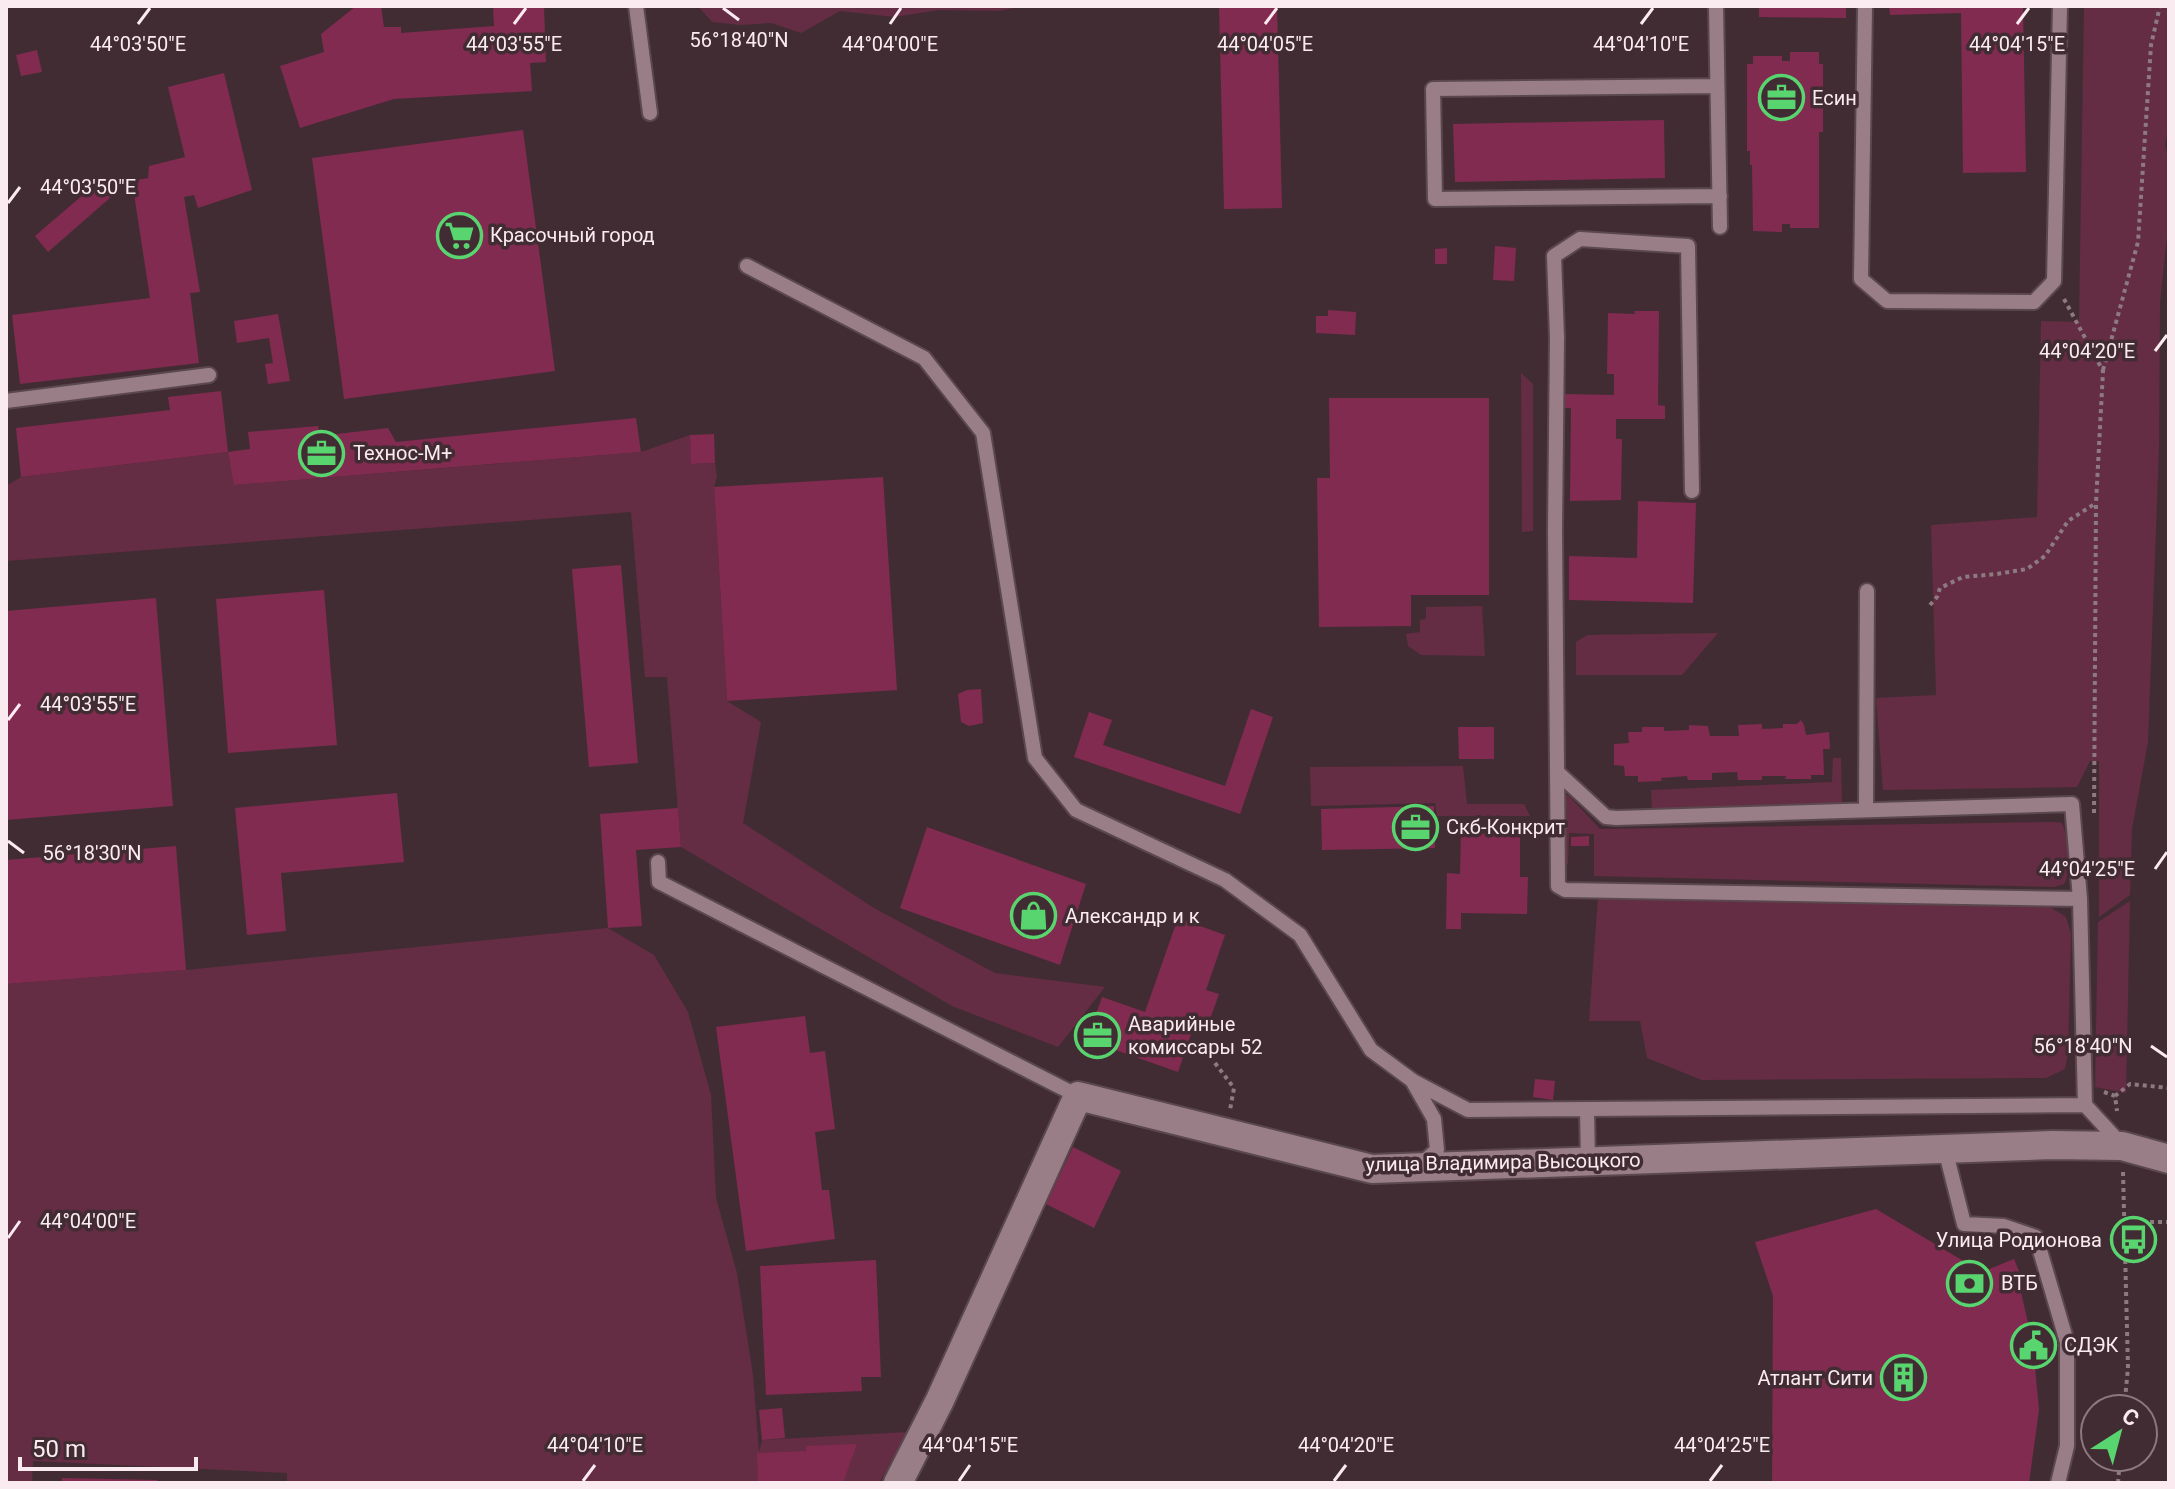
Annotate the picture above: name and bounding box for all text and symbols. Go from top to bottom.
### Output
text: 56°18'40"N [689,28,789,52]
text: 44°03'50"E [90,32,186,56]
text: 44°03'55"E [466,32,562,56]
text: 44°04'00"E [842,32,938,56]
text: 44°04'05"E [1217,32,1313,56]
text: 44°04'10"E [1593,32,1689,56]
text: 44°04'15"E [1969,32,2065,56]
office icon: Есин [1757,74,1805,122]
place label: Есин [1812,86,1857,110]
text: 44°03'50"E [40,175,136,199]
supermarket icon: Красочный город [435,211,483,259]
place label: Красочный город [490,223,655,247]
text: 44°04'20"E [2039,339,2135,363]
office icon: Технос-М+ [298,429,346,477]
place label: Технос-М+ [353,441,452,465]
text: 44°03'55"E [40,692,136,716]
office icon: Скб-Конкрит [1391,803,1439,851]
place label: Скб-Конкрит [1446,815,1566,839]
text: 56°18'30"N [42,841,142,865]
text: 44°04'25"E [2039,857,2135,881]
shop icon: Александр и к [1010,892,1058,940]
place label: Александр и к [1065,904,1200,928]
office icon: Аварийные комиссары 52 [1073,1012,1121,1060]
place label: Аварийные комиссары 52 [1128,1012,1262,1059]
text: 56°18'40"N [2033,1034,2133,1058]
street label: улица Владимира Высоцкого [1365,1148,1641,1176]
text: 44°04'00"E [40,1209,136,1233]
bus stop icon: Улица Родионова [2109,1216,2157,1264]
place label: Улица Родионова [1936,1228,2102,1252]
bank icon: ВТБ [1946,1259,1994,1307]
place label: ВТБ [2001,1271,2038,1295]
public building icon: СДЭК [2009,1321,2057,1369]
place label: СДЭК [2064,1333,2119,1357]
building icon: Атлант Сити [1880,1354,1928,1402]
place label: Атлант Сити [1757,1366,1873,1390]
north arrow [2079,1393,2159,1473]
text: С [2117,1403,2144,1432]
scale bar [20,1421,196,1471]
text: 44°04'10"E [547,1433,643,1457]
text: 44°04'15"E [922,1433,1018,1457]
text: 44°04'20"E [1298,1433,1394,1457]
text: 44°04'25"E [1674,1433,1770,1457]
text: 50 m [32,1435,86,1463]

